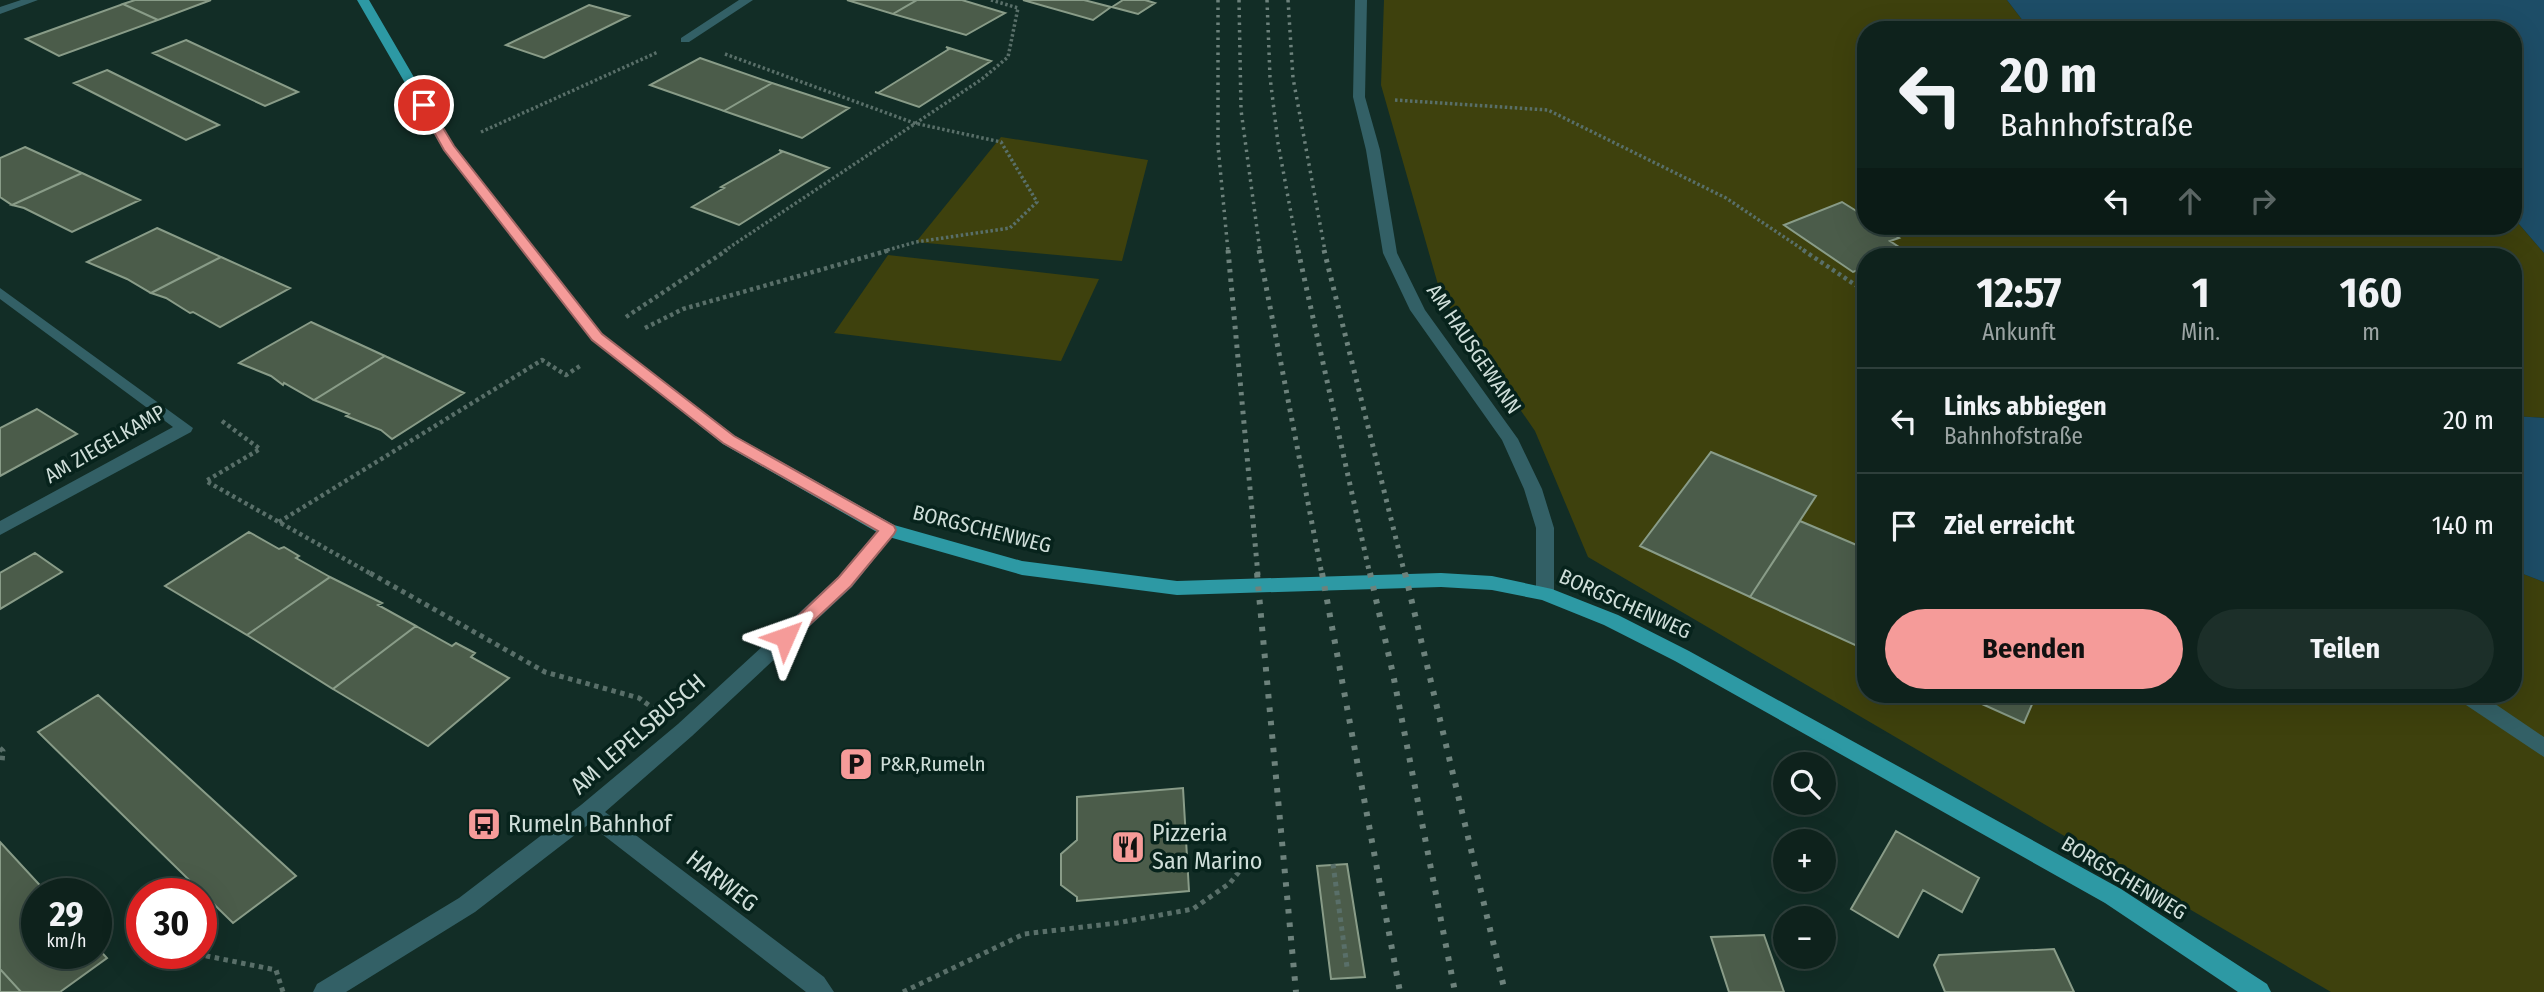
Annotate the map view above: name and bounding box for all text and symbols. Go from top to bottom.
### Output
text: 20 m [2000,46,2097,105]
icon: left [1885,49,1976,140]
pin [394,75,454,135]
icon: arrive [405,86,443,124]
text: Bahnhofstraße [2000,106,2193,144]
icon: left [2098,182,2136,220]
icon: ahead [2171,182,2209,220]
icon: right [2244,182,2282,220]
text: 12:57 [1977,268,2061,318]
text: 1 [2192,268,2209,318]
text: 160 [2340,268,2402,318]
street label: AM HAUSGEWANN [1421,279,1527,419]
text: Ankunft [1982,318,2056,346]
text: Min. [2181,318,2220,346]
text: m [2362,318,2380,346]
text: Links abbiegen [1944,391,2107,422]
street label: AM ZIEGELKAMP [40,399,170,489]
icon: left [1885,402,1923,440]
text: 20 m [2443,405,2494,436]
text: Bahnhofstraße [1944,422,2083,450]
street label: BORGSCHENWEG [910,499,1054,559]
icon: arrive [1885,507,1923,545]
text: Ziel erreicht [1944,510,2075,541]
text: 140 m [2432,510,2494,541]
street label: BORGSCHENWEG [1555,563,1695,645]
position arrow [748,600,822,674]
button: Beenden [1885,609,2183,689]
button: Teilen [2197,609,2494,689]
street label: AM LEPELSBUSCH [565,668,711,800]
parking icon: P&R,Rumeln [837,745,875,783]
place label: P&R,Rumeln [880,751,986,777]
map controls [1773,752,1836,969]
button: search [1773,752,1836,815]
bus stop icon: Rumeln Bahnhof [465,805,503,843]
place label: Rumeln Bahnhof [508,810,673,838]
place label: Pizzeria San Marino [1152,819,1262,875]
restaurant icon: Pizzeria San Marino [1109,828,1147,866]
button: + [1773,829,1836,892]
street label: BORGSCHENWEG [2057,830,2191,926]
street label: HARWEG [681,844,763,918]
speed limit sign: 30 [126,878,217,969]
text: 29 [49,893,84,935]
button: − [1773,906,1836,969]
text: km/h [46,930,87,952]

